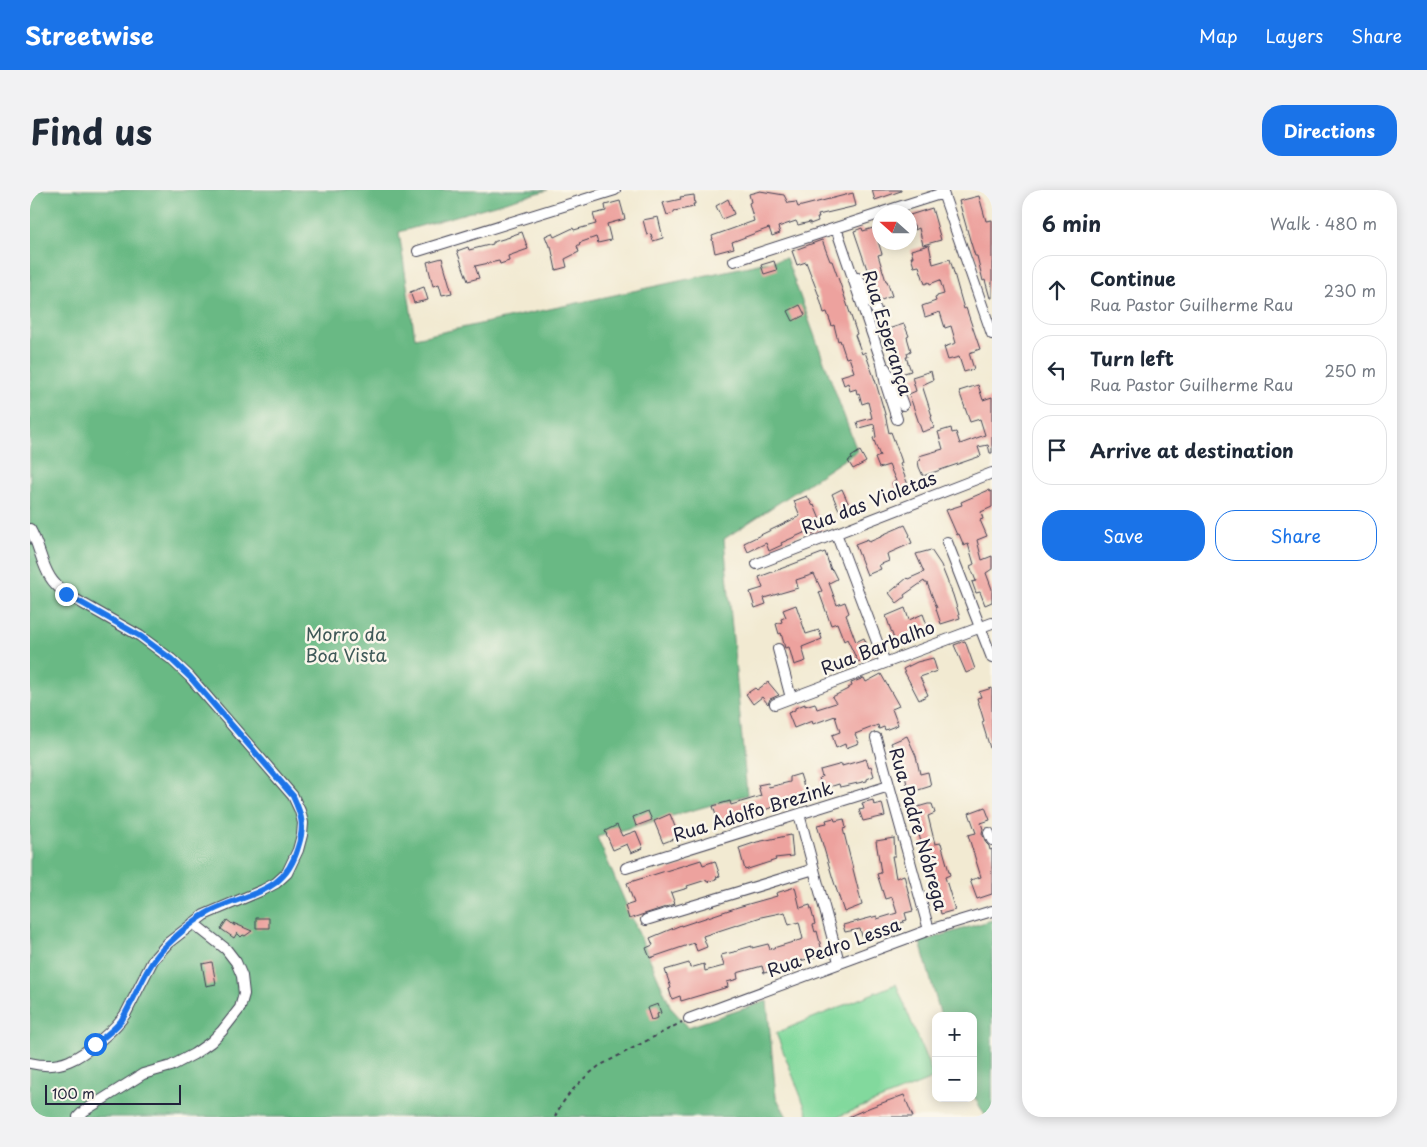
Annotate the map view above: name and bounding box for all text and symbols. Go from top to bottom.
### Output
text: Streetwise [25,17,154,53]
text: Map [1199,22,1238,49]
text: Layers [1266,22,1323,49]
text: Share [1351,22,1402,49]
text: Find us [30,104,152,157]
button: Directions [1262,105,1397,156]
north arrow [872,205,917,250]
text: 6 min [1042,207,1101,239]
text: Walk · 480 m [1270,211,1377,235]
text: Continue [1090,264,1176,292]
street label: Rua Esperança [857,267,920,399]
icon: ahead [1043,276,1071,304]
text: 230 m [1324,278,1376,302]
text: Rua Pastor Guilherme Rau [1090,292,1293,316]
text: Turn left [1090,344,1174,372]
icon: left [1043,356,1071,384]
text: 250 m [1325,358,1376,382]
text: Rua Pastor Guilherme Rau [1090,372,1293,396]
icon: arrive [1043,436,1071,464]
text: Arrive at destination [1090,436,1294,464]
street label: Rua das Violetas [797,463,940,540]
button: Save [1042,510,1205,561]
button: Share [1215,510,1377,561]
route end [55,583,78,606]
street label: Rua Barbalho [816,612,938,681]
park label: Morro da Boa Vista [305,620,388,668]
street label: Rua Padre Nóbrega [883,744,956,914]
street label: Rua Adolfo Brezink [669,773,836,848]
street label: Rua Pedro Lessa [763,910,905,983]
map controls [932,1012,977,1102]
button: + [932,1012,977,1057]
route start [84,1033,107,1056]
button: − [932,1057,977,1102]
scale bar [45,1082,181,1105]
text: 100 m [52,1083,95,1104]

